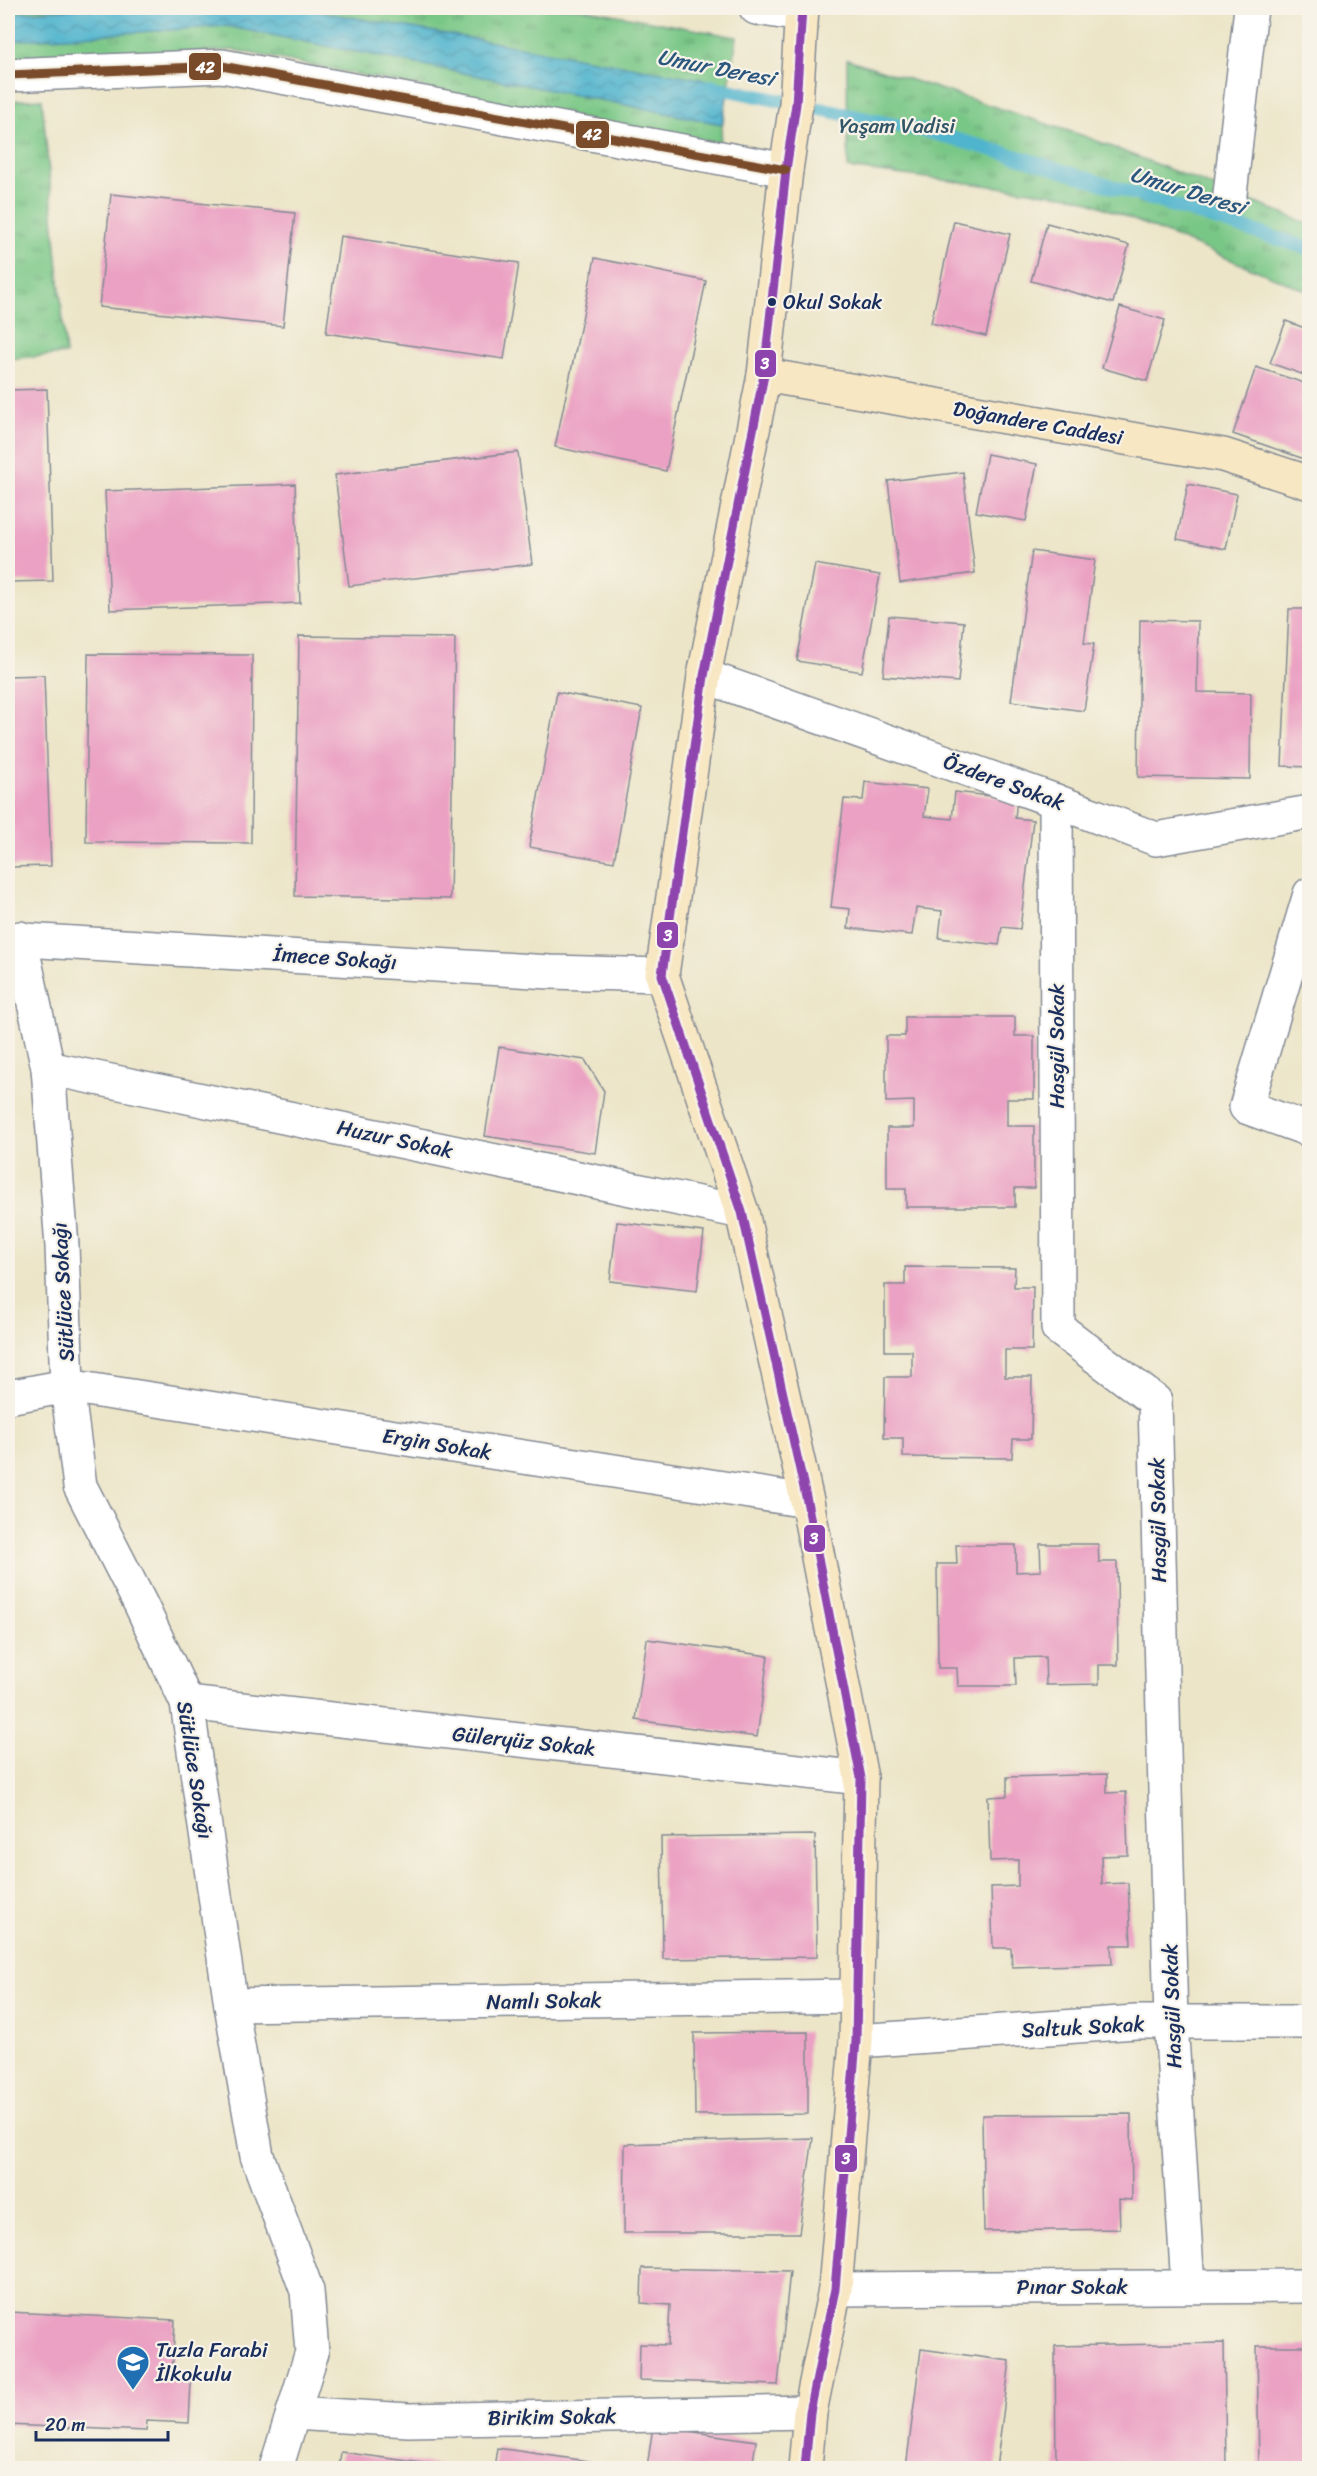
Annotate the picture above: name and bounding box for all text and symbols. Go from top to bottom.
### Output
water label: Umur Deresi [654,37,783,99]
line badge: 42 [188,52,222,81]
text: 42 [194,53,215,82]
park label: Yaşam Vadisi [839,107,956,145]
line badge: 42 [575,120,610,149]
text: 42 [581,120,602,149]
water label: Umur Deresi [1126,155,1255,228]
place label: Okul Sokak [783,285,883,320]
marker: Okul Sokak [766,296,778,308]
line badge: 3 [754,349,777,378]
text: 3 [760,349,770,378]
street label: Doğandere Caddesi [950,389,1127,457]
street label: Özdere Sokak [938,742,1070,822]
line badge: 3 [656,921,679,949]
text: 3 [663,921,673,950]
street label: İmece Sokağı [271,935,398,981]
street label: Hasgül Sokak [1038,983,1076,1109]
street label: Huzur Sokak [333,1108,457,1170]
street label: Sütlüce Sokağı [40,1221,86,1363]
street label: Ergin Sokak [380,1417,494,1471]
street label: Hasgül Sokak [1138,1457,1178,1583]
line badge: 3 [803,1524,826,1553]
text: 3 [809,1524,819,1553]
street label: Sütlüce Sokağı [165,1698,225,1842]
street label: Güleryüz Sokak [450,1715,598,1767]
street label: Hasgül Sokak [1151,1943,1193,2069]
street label: Namlı Sokak [486,1981,602,2021]
street label: Saltuk Sokak [1020,2005,1146,2049]
line badge: 3 [834,2144,858,2173]
text: 3 [841,2144,851,2173]
street label: Pınar Sokak [1016,2268,1128,2306]
place label: Tuzla Farabi İlkokulu [155,2331,269,2393]
school or university icon: Tuzla Farabi İlkokulu [115,2344,151,2391]
street label: Birikim Sokak [487,2397,617,2437]
scale bar [36,2404,168,2442]
text: 20 m [45,2409,85,2441]

